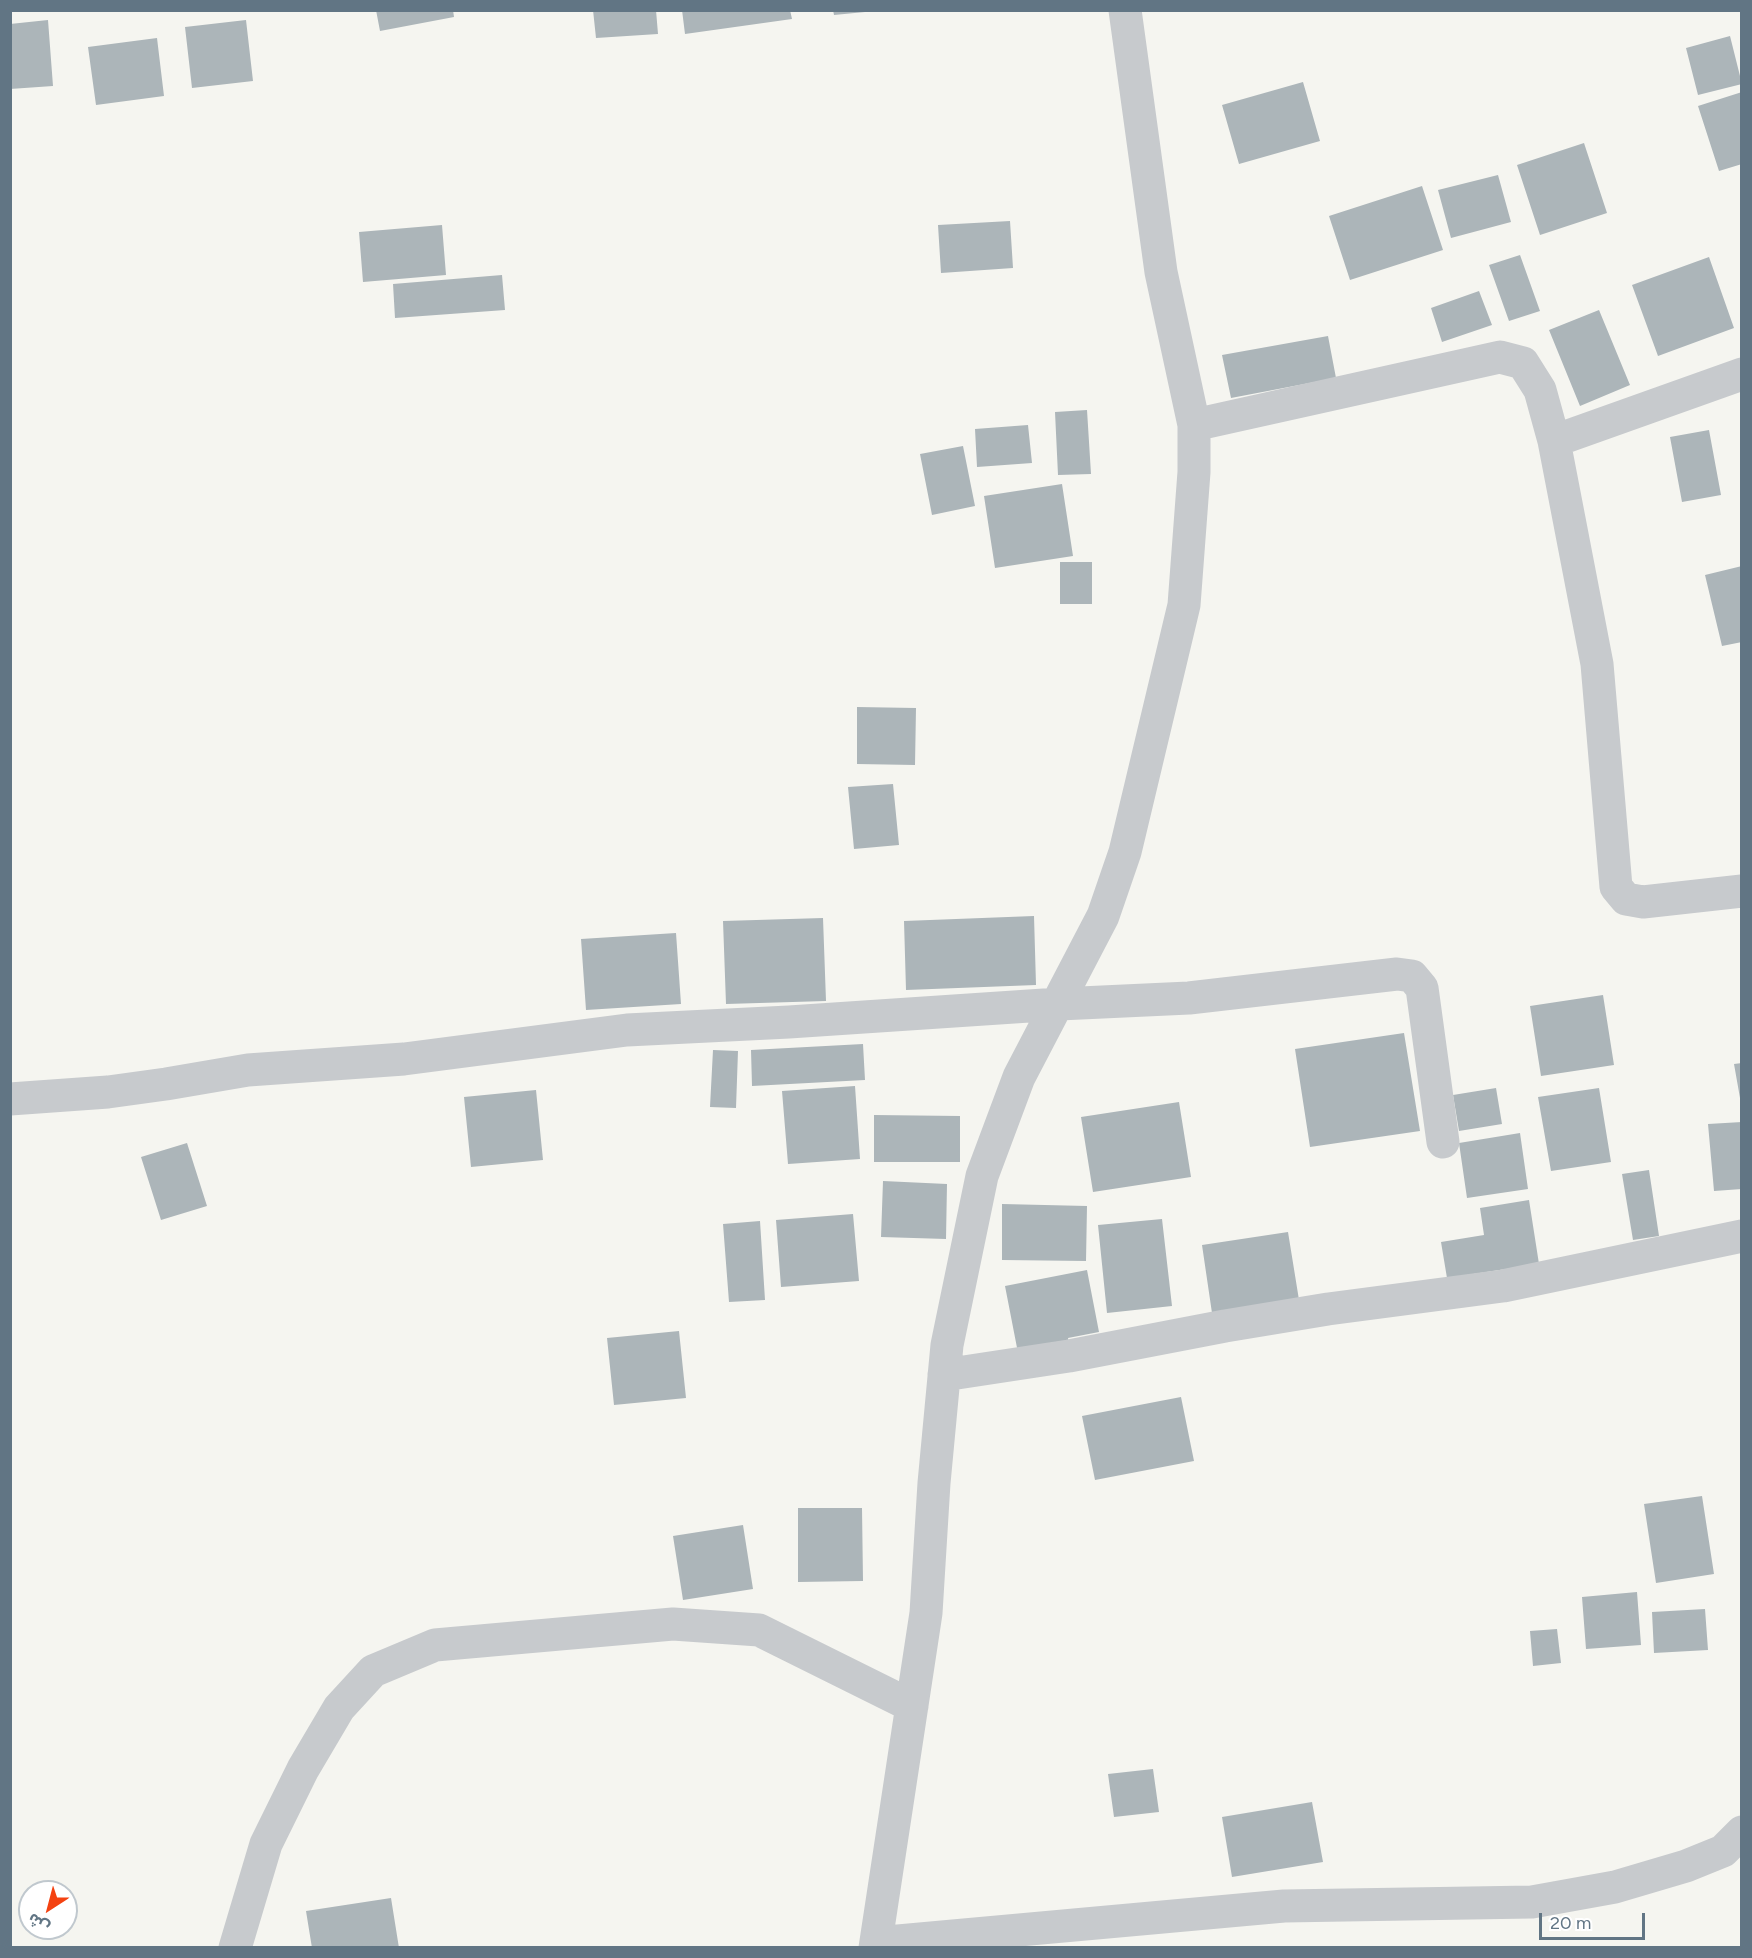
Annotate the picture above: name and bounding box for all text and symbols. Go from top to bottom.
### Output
north arrow [18,1880,78,1940]
scale bar [1542,1901,1648,1939]
text: ش [24,1909,53,1937]
text: 20 m [1550,1912,1591,1934]

